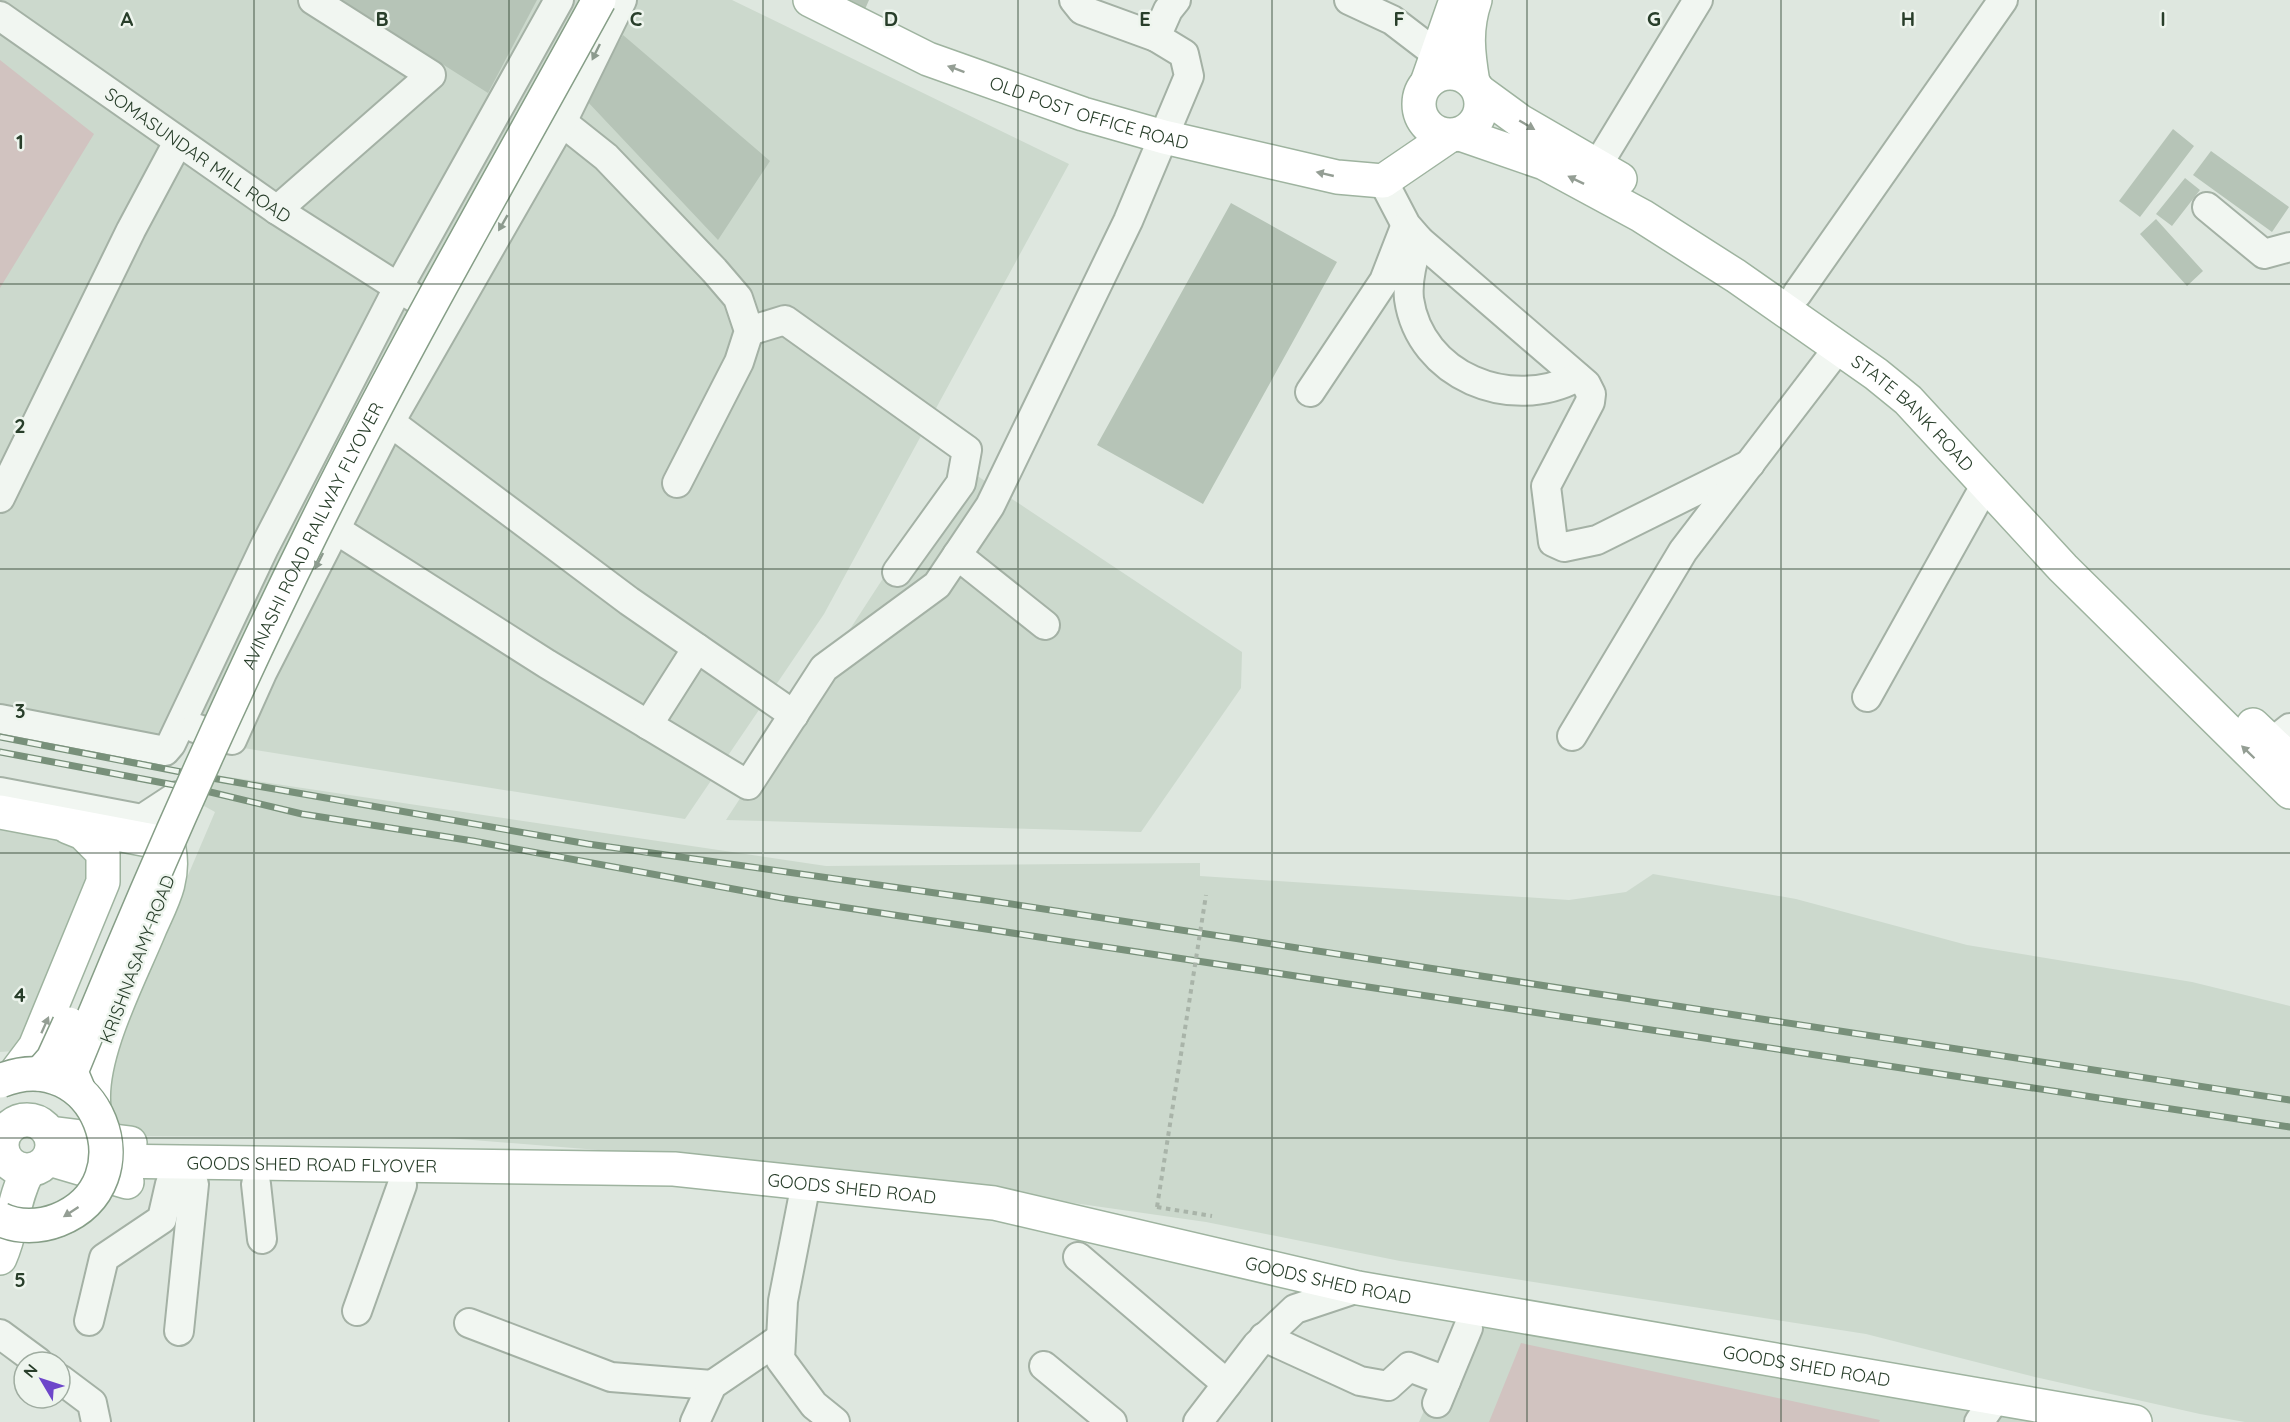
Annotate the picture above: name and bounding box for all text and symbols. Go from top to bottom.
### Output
text: A [121,6,134,31]
text: B [375,6,389,31]
text: C [630,6,643,31]
text: D [884,6,898,31]
text: E [1139,6,1151,31]
text: F [1393,6,1405,31]
text: G [1647,6,1661,31]
text: H [1901,6,1915,31]
text: I [2160,6,2166,31]
one-way arrow [591,44,601,61]
one-way arrow [947,63,965,73]
street label: OLD POST OFFICE ROAD [987,70,1191,154]
street label: SOMASUNDAR MILL ROAD [101,82,296,228]
one-way arrow [1519,120,1536,130]
text: 1 [16,129,24,154]
one-way arrow [1316,168,1334,178]
one-way arrow [1568,175,1585,184]
one-way arrow [498,215,508,232]
street label: STATE BANK ROAD [1847,349,1979,476]
street label: AVINASHI ROAD RAILWAY FLYOVER [236,398,388,673]
text: 2 [14,413,26,438]
one-way arrow [314,552,324,569]
text: 3 [15,698,25,723]
one-way arrow [2241,745,2255,759]
street label: KRISHNASAMY ROAD [94,872,180,1046]
text: 4 [14,982,26,1007]
one-way arrow [40,1017,49,1034]
street label: GOODS SHED ROAD FLYOVER [187,1151,437,1177]
street label: GOODS SHED ROAD [766,1168,937,1208]
one-way arrow [64,1206,80,1218]
street label: GOODS SHED ROAD [1243,1251,1413,1309]
text: 5 [14,1267,26,1292]
street label: GOODS SHED ROAD [1721,1340,1892,1391]
north arrow [12,1350,72,1410]
text: N [19,1360,42,1381]

